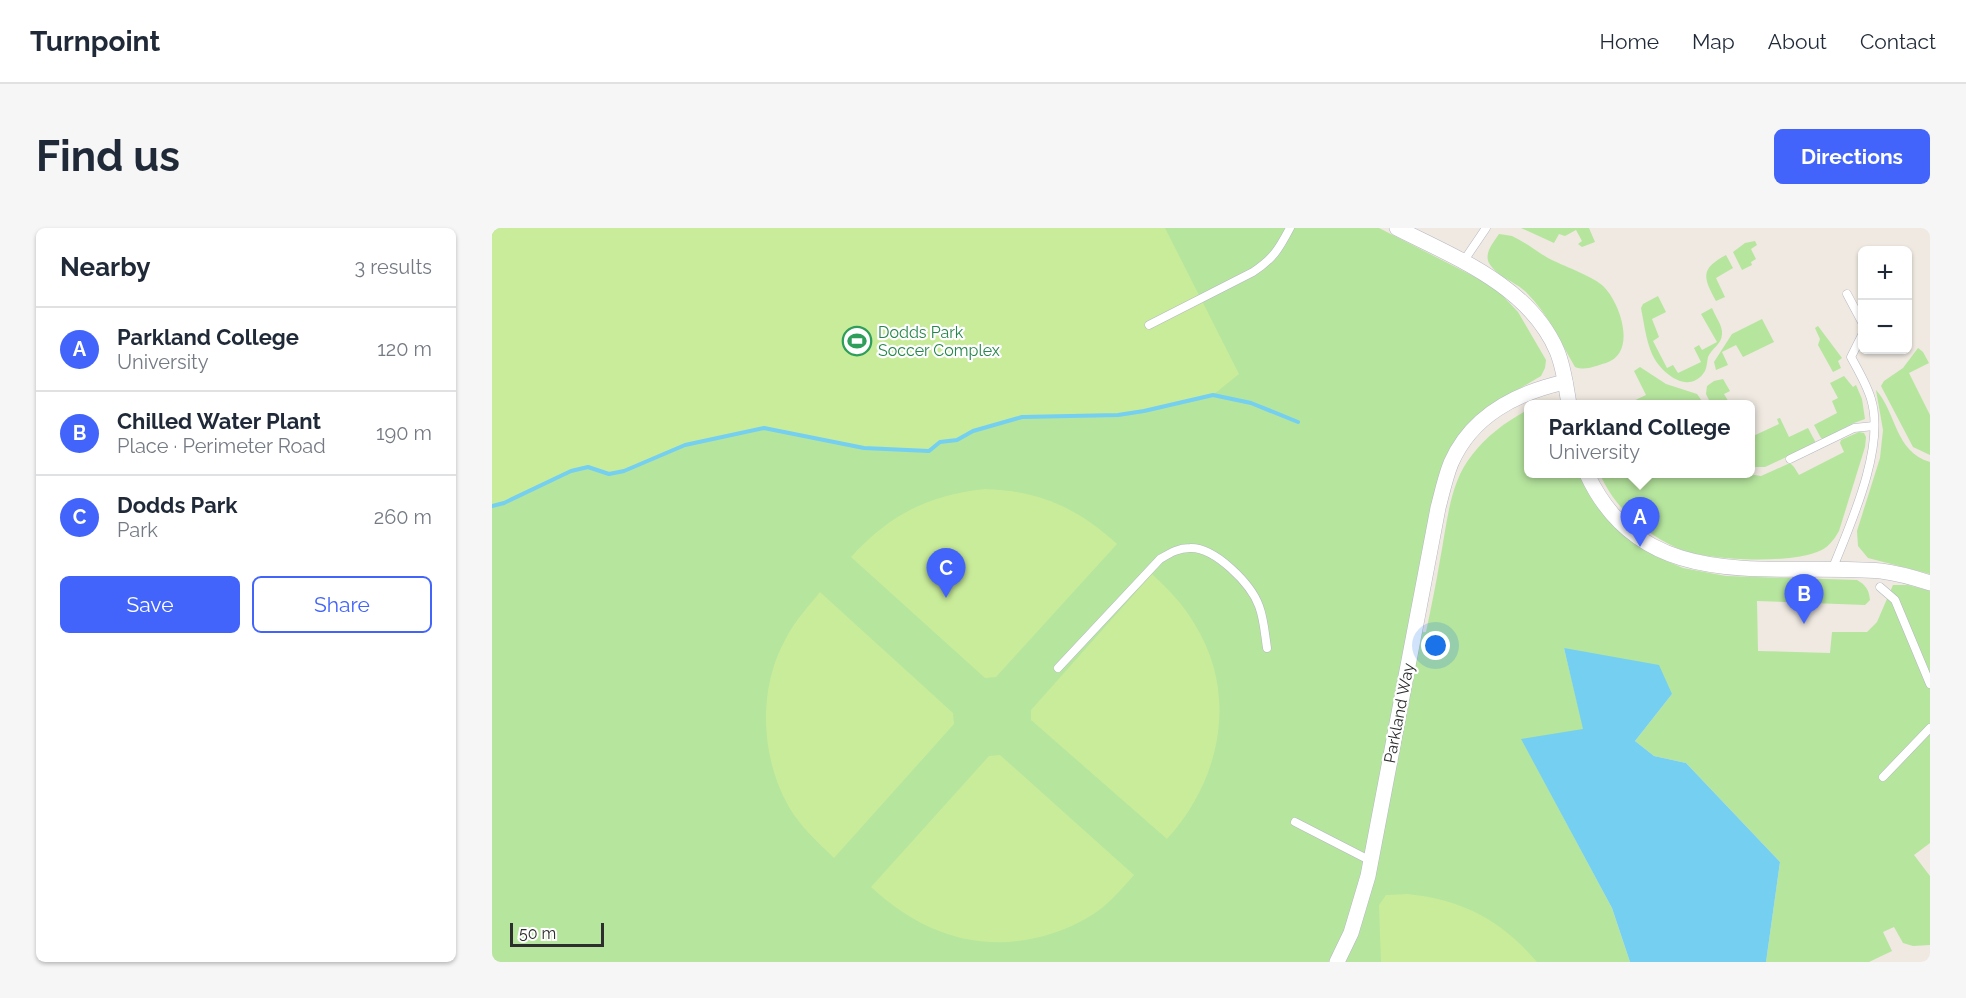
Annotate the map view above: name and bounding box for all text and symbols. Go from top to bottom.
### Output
text: Turnpoint [30,25,160,58]
text: Home [1600,29,1659,54]
text: Map [1692,29,1735,54]
text: About [1768,29,1827,54]
text: Contact [1860,29,1936,54]
button: Directions [1774,129,1930,184]
text: Find us [36,132,180,181]
map controls [1858,246,1912,354]
button: + [1858,246,1912,300]
text: Nearby [60,252,150,282]
text: 3 results [354,255,432,279]
button: − [1858,300,1912,354]
place label: Dodds Park Soccer Complex [878,323,1000,360]
text: Parkland College [117,324,299,350]
sports icon: Dodds Park Soccer Complex [841,325,873,357]
text: A [73,337,86,361]
text: 120 m [377,337,432,361]
text: University [117,350,209,374]
popup [1524,400,1755,478]
text: Chilled Water Plant [117,408,321,434]
text: Parkland College [1549,414,1730,440]
text: B [73,421,86,445]
text: 190 m [376,421,432,445]
text: Place · Perimeter Road [117,434,326,458]
text: University [1549,440,1640,464]
text: Dodds Park [117,492,238,518]
pin: A [1620,498,1660,547]
text: C [73,505,86,529]
text: 260 m [374,505,432,529]
text: Park [117,518,158,542]
pin: C [926,548,966,598]
pin: B [1784,574,1824,624]
button: Save [60,576,240,633]
button: Share [252,576,432,633]
your location [1421,631,1450,660]
street label: Parkland Way [1380,661,1418,765]
scale bar [510,920,604,948]
text: 50 m [519,924,556,943]

